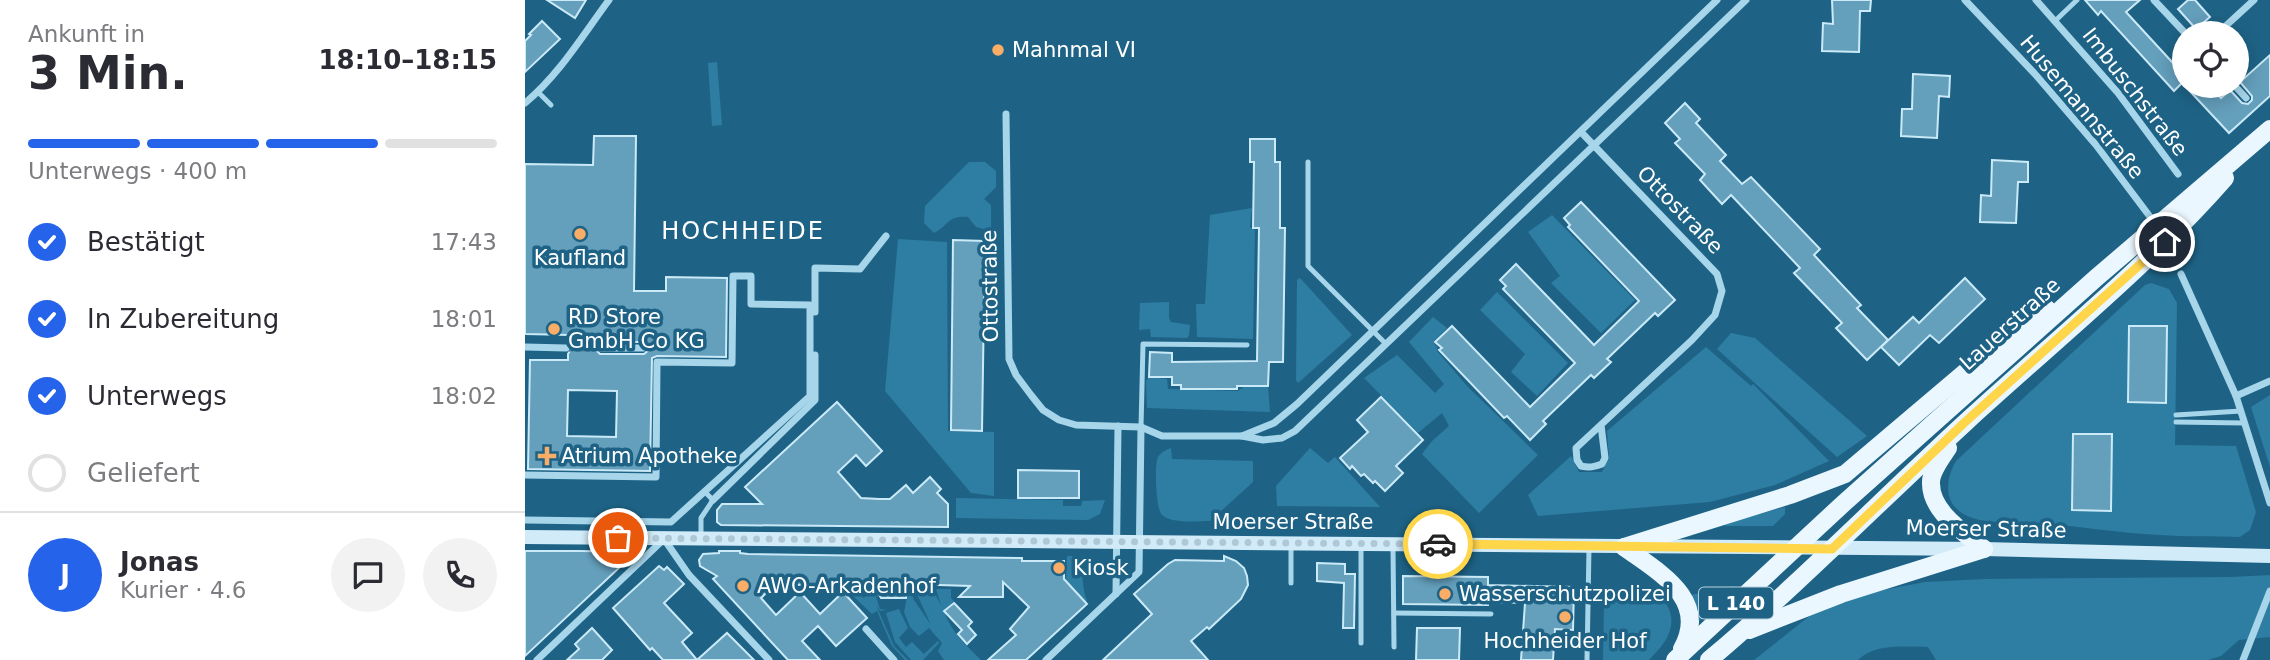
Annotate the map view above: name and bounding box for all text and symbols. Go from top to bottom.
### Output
text: Ankunft in [28,21,145,47]
map controls [2172,21,2249,98]
button: locate [2172,21,2249,98]
street label: Imbuschstraße [2078,23,2192,161]
street label: Husemannstraße [2015,30,2149,184]
place label: Mahnmal VI [1012,38,1136,62]
marker: Mahnmal VI [990,42,1006,58]
text: 18:10–18:15 [318,45,497,75]
text: 3 Min. [28,46,188,100]
text: Unterwegs · 400 m [28,158,247,184]
street label: Ottostraße [1632,161,1728,259]
pin [2135,212,2195,272]
district label: HOCHHEIDE [661,217,825,245]
icon: check [28,223,66,261]
icon: home [2146,223,2184,261]
marker: Kaufland [572,226,588,242]
text: Bestätigt [87,227,205,257]
text: 17:43 [431,229,497,255]
street label: Ottostraße [977,229,1003,343]
place label: Kaufland [534,246,626,270]
street label: Lauerstraße [1955,273,2065,375]
icon: check [28,300,66,338]
text: In Zubereitung [87,304,279,334]
place label: RD Store GmbH Co KG [568,305,705,353]
text: 18:01 [431,306,497,332]
marker: RD Store GmbH Co KG [546,321,562,337]
icon: check [28,377,66,415]
text: Unterwegs [87,381,227,411]
text: 18:02 [431,383,497,409]
place label: Atrium Apotheke [561,444,737,468]
marker: Atrium Apotheke [539,448,555,464]
text: Geliefert [87,458,200,488]
pin [588,508,648,568]
courier [1403,509,1473,579]
street label: Moerser Straße [1213,510,1373,534]
street label: Moerser Straße [1905,516,2067,542]
icon: bag [599,519,637,557]
icon: car [1419,525,1457,563]
button: chat [331,538,405,612]
button: phone [423,538,497,612]
text: Jonas [120,547,199,577]
place label: Kiosk [1073,556,1129,580]
text: J [60,560,70,590]
marker: Kiosk [1051,560,1067,576]
place label: AWO-Arkadenhof [757,574,937,598]
text: Kurier · 4.6 [120,577,246,603]
marker: AWO-Arkadenhof [735,578,751,594]
place label: Wasserschutzpolizei [1459,582,1671,606]
marker: Wasserschutzpolizei [1437,586,1453,602]
road number: L 140 [1699,588,1773,618]
marker: Hochheider Hof [1557,609,1573,625]
place label: Hochheider Hof [1483,629,1647,653]

